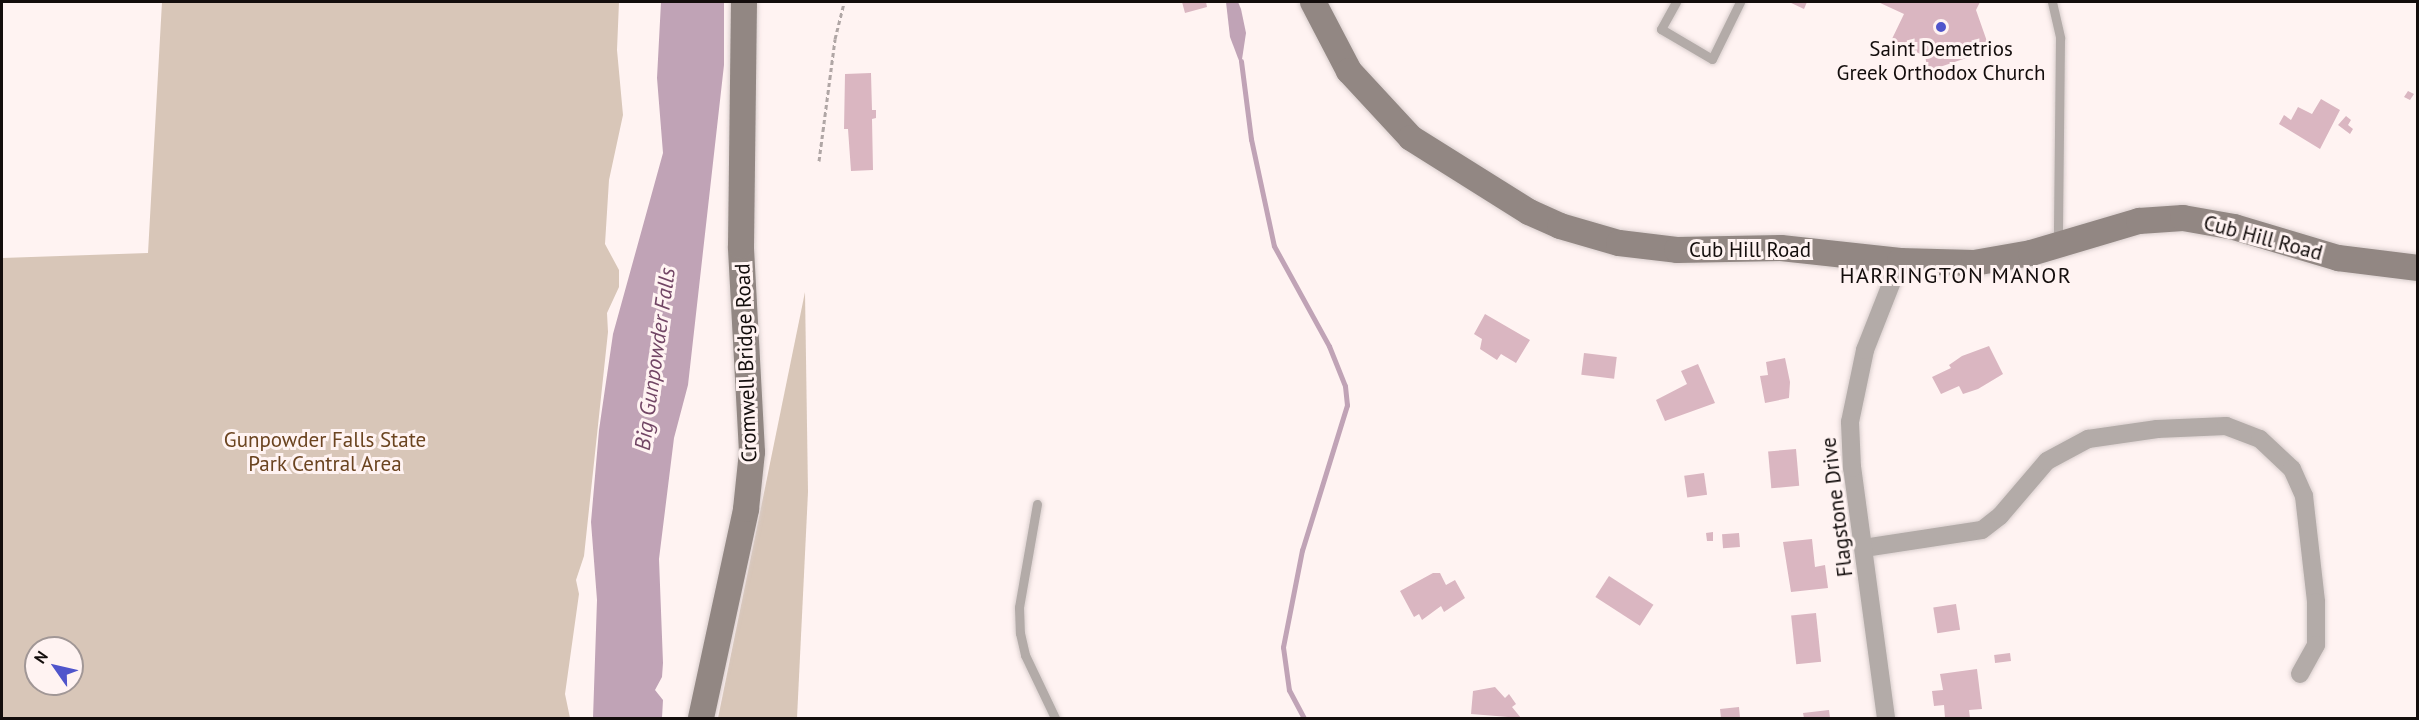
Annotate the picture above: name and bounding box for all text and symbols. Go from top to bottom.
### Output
marker: Saint Demetrios Greek Orthodox Church [1934,20,1948,34]
place label: Saint Demetrios Greek Orthodox Church [1836,36,2046,86]
street label: Cub Hill Road [2201,210,2325,266]
street label: Cub Hill Road [1689,237,1811,263]
street label: Cromwell Bridge Road [730,263,762,463]
district label: HARRINGTON MANOR [1840,263,2072,289]
water label: Big Gunpowder Falls [629,266,681,452]
park label: Gunpowder Falls State Park Central Area [224,427,426,477]
street label: Flagstone Drive [1816,436,1858,578]
north arrow [24,636,84,696]
text: N [30,647,52,667]

